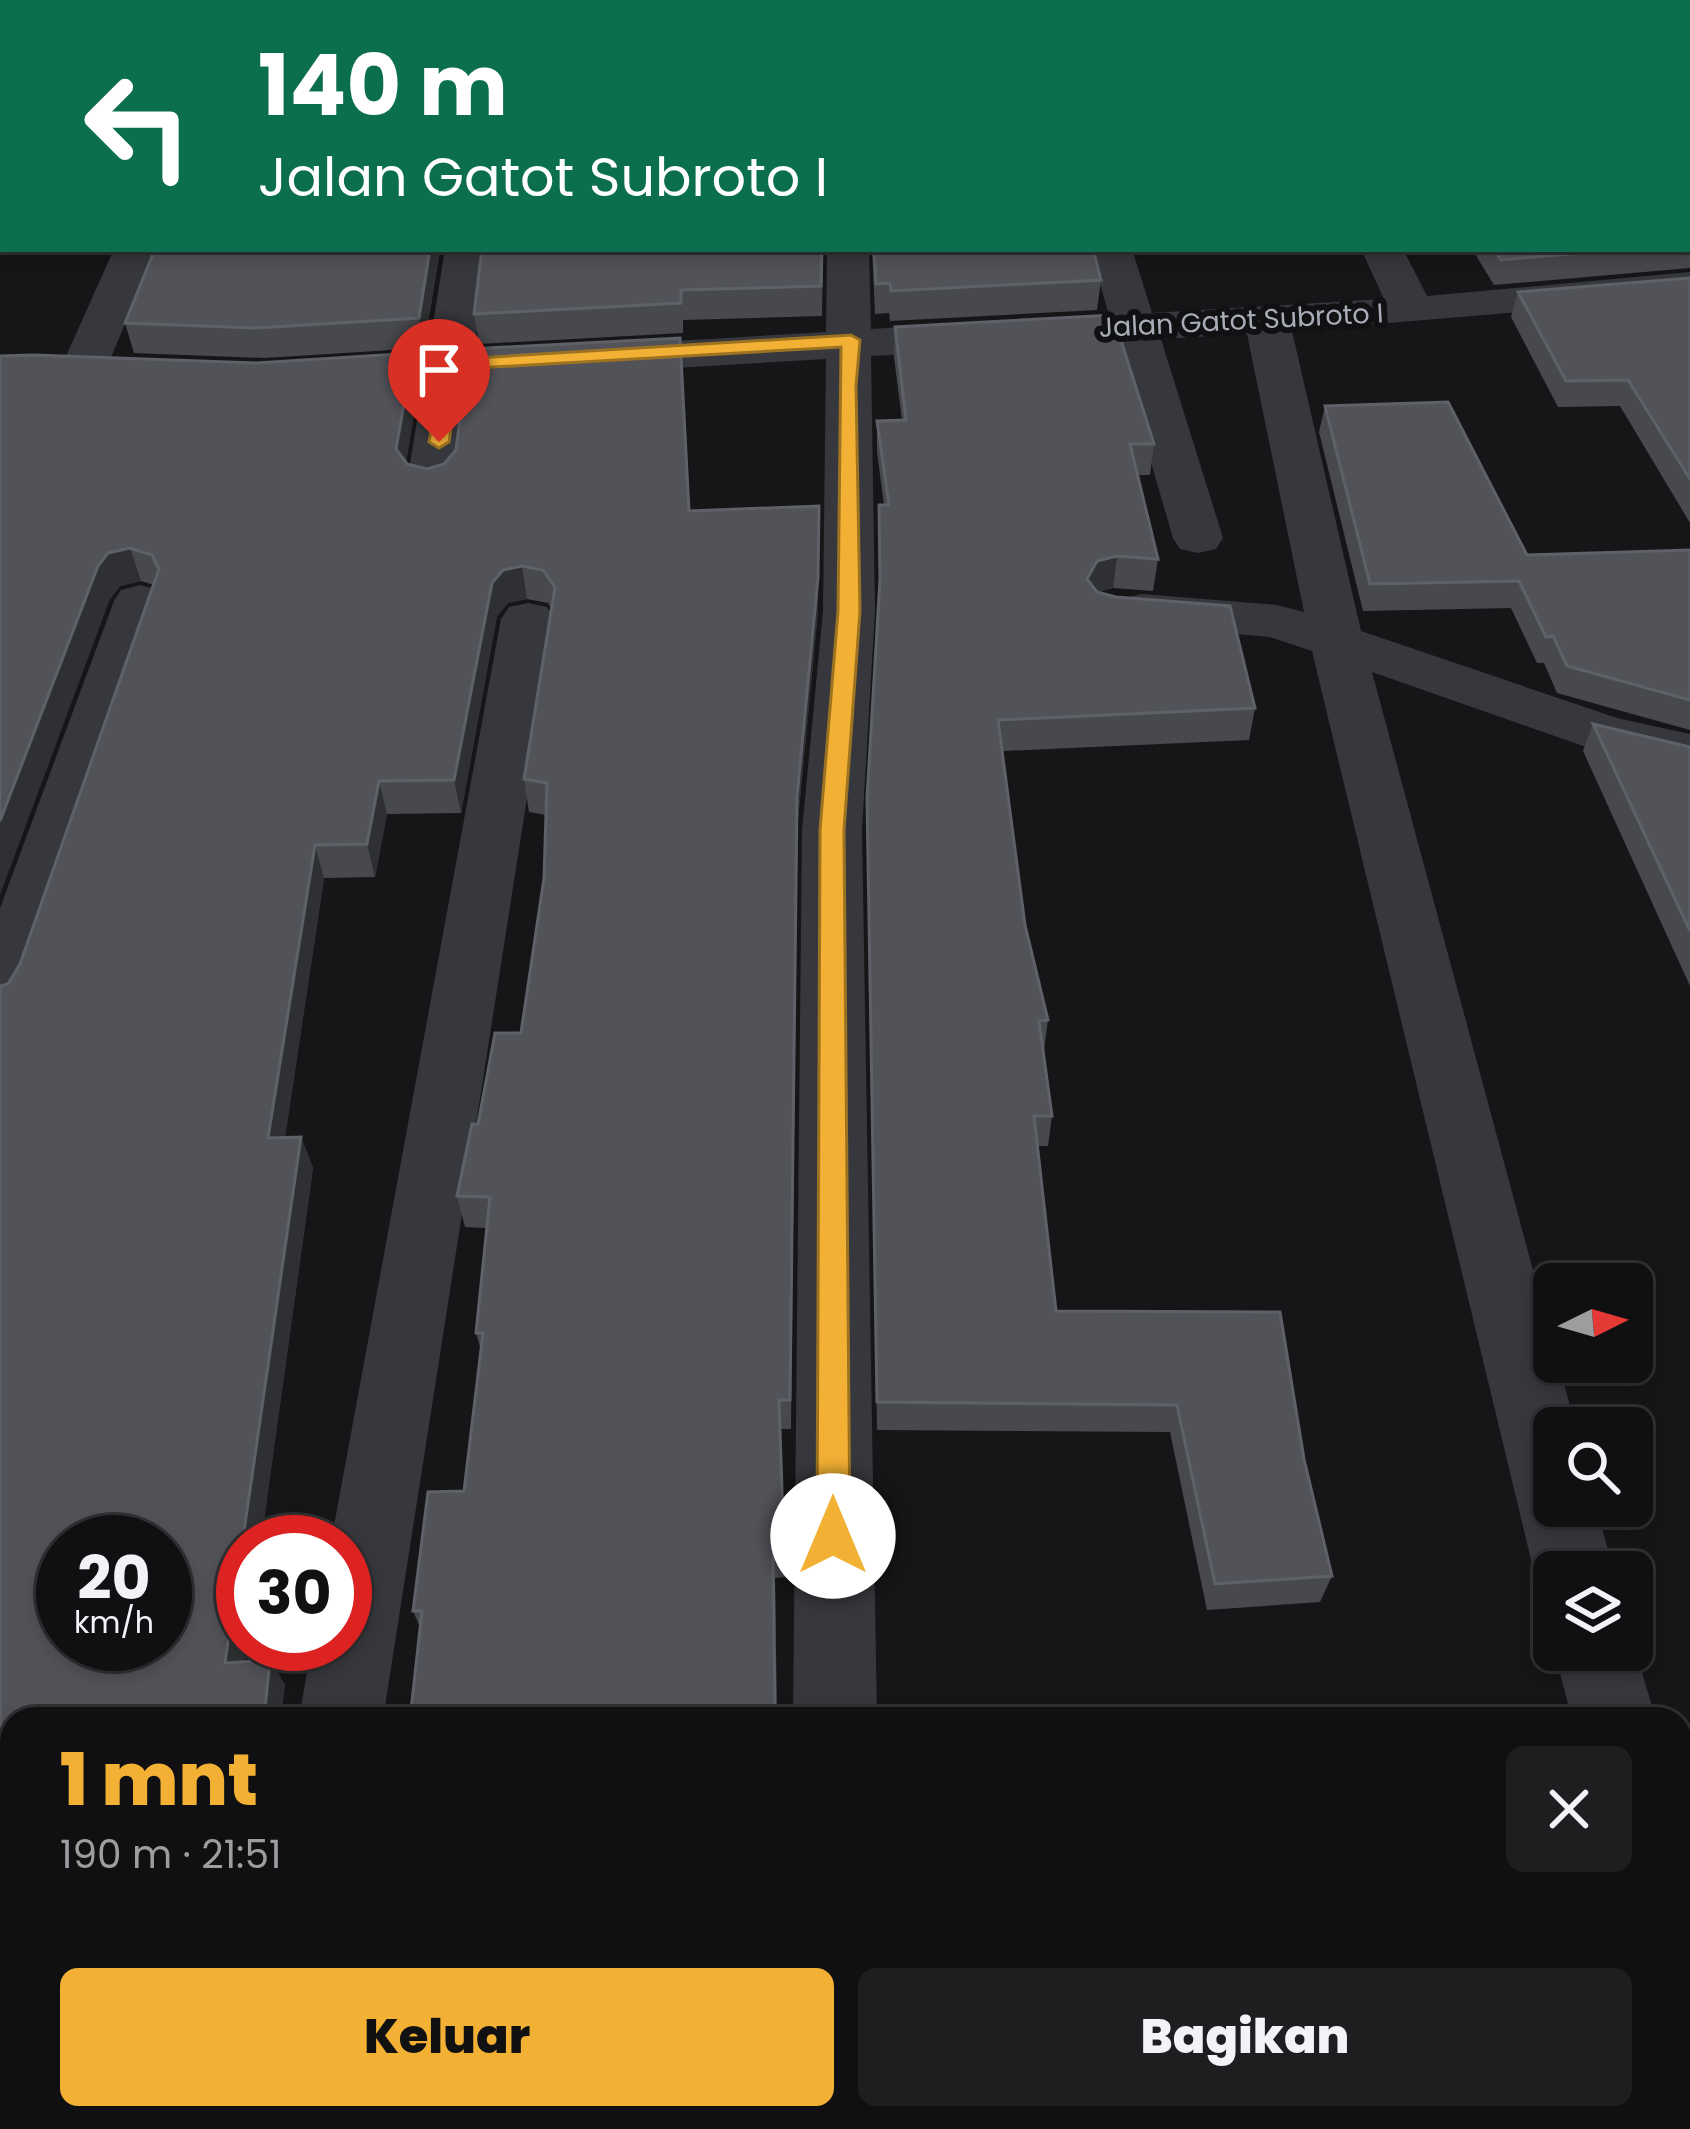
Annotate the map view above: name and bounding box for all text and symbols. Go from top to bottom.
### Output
text: 140 m [258,27,508,144]
icon: left [60,48,216,204]
text: Jalan Gatot Subroto I [258,139,828,215]
street label: Jalan Gatot Subroto I [1098,294,1384,346]
pin [388,319,490,442]
icon: arrive [406,337,472,403]
north arrow [1533,1263,1653,1383]
map controls [1533,1263,1653,1671]
button: search [1533,1407,1653,1527]
position arrow [770,1473,896,1599]
speed limit sign: 30 [216,1515,372,1671]
text: 20 [77,1536,151,1620]
button: layers [1533,1551,1653,1671]
text: km/h [74,1601,154,1644]
text: 1 mnt [60,1729,258,1830]
button: close [1506,1746,1632,1872]
text: 190 m · 21:51 [60,1827,281,1882]
button: Keluar [60,1968,834,2106]
button: Bagikan [858,1968,1632,2106]

